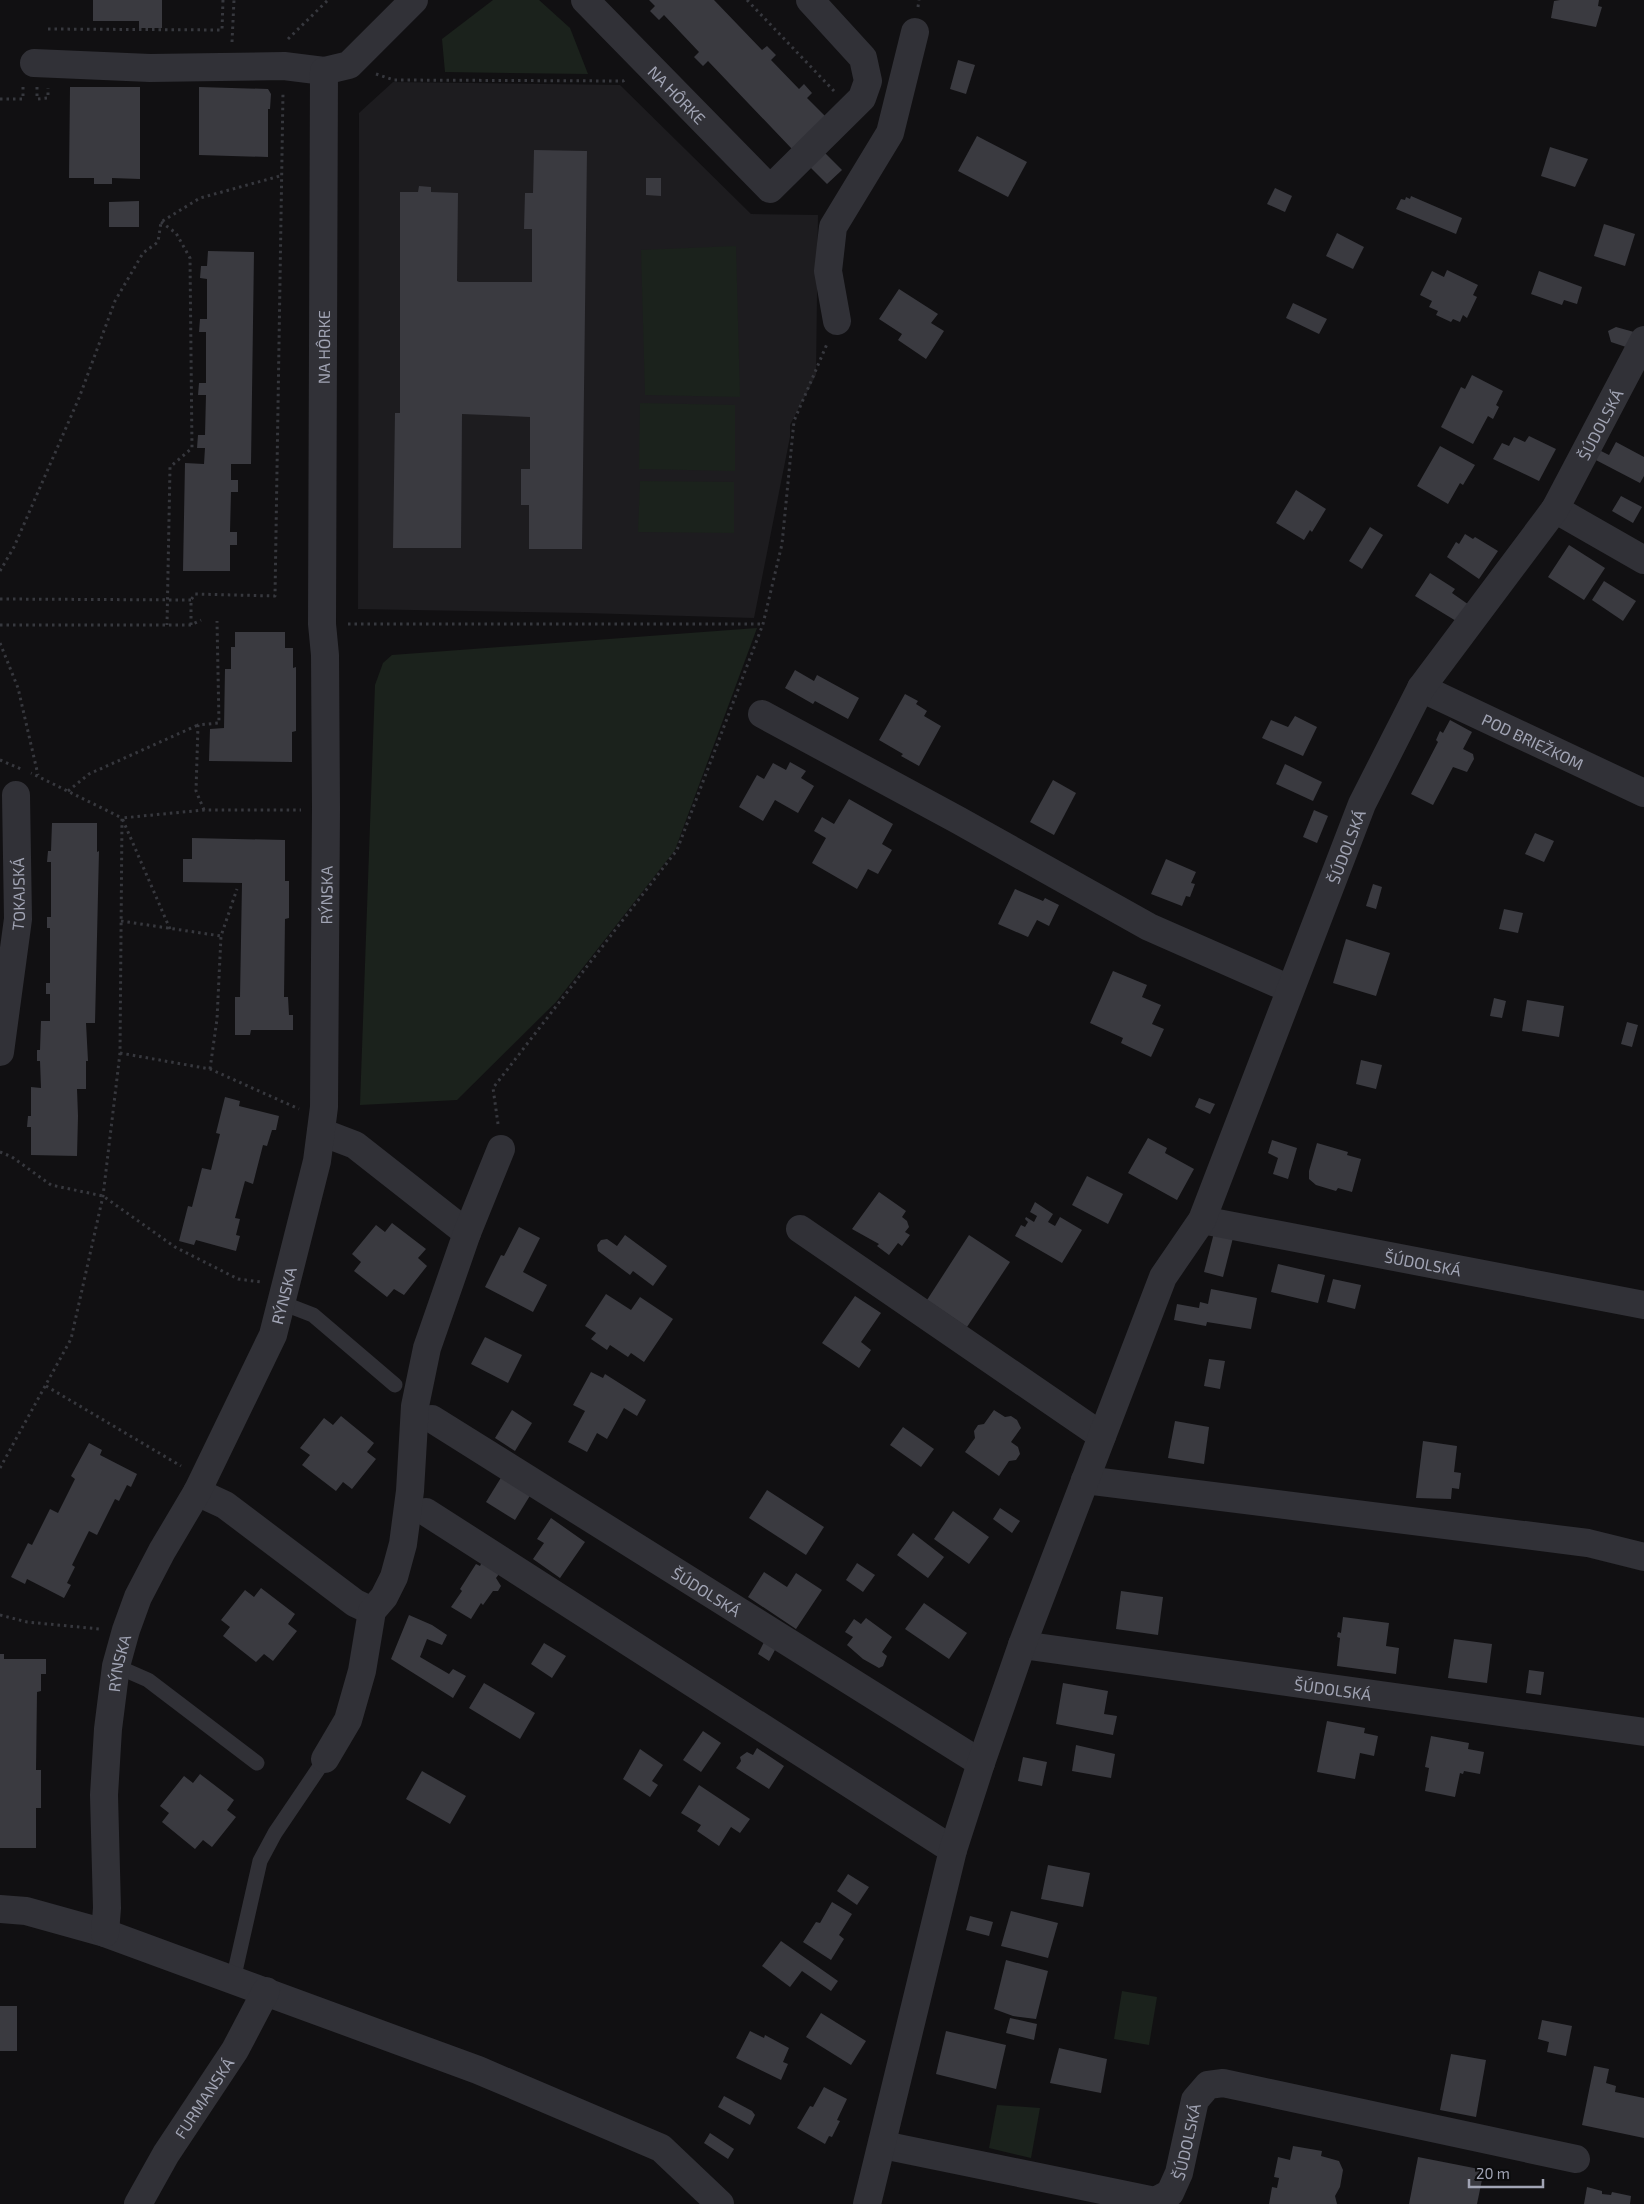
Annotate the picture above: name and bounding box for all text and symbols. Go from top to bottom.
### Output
street label: NA HÔRKE [645,61,710,127]
street label: NA HÔRKE [313,310,333,384]
street label: ŠÚDOLSKÁ [1573,385,1626,463]
street label: POD BRIEŽKOM [1479,709,1587,773]
street label: ŠÚDOLSKÁ [1323,807,1368,886]
street label: TOKAJSKÁ [7,857,28,932]
street label: RÝNSKA [316,866,335,924]
street label: ŠÚDOLSKÁ [1383,1246,1463,1279]
street label: RÝNSKA [267,1265,299,1326]
street label: ŠÚDOLSKÁ [669,1562,745,1620]
street label: RÝNSKA [103,1632,134,1693]
street label: ŠÚDOLSKÁ [1293,1674,1373,1703]
street label: FURMANSKÁ [170,2054,237,2142]
street label: ŠÚDOLSKÁ [1168,2101,1204,2183]
scale bar [1469,2156,1543,2188]
text: 20 m [1476,2164,1510,2182]

